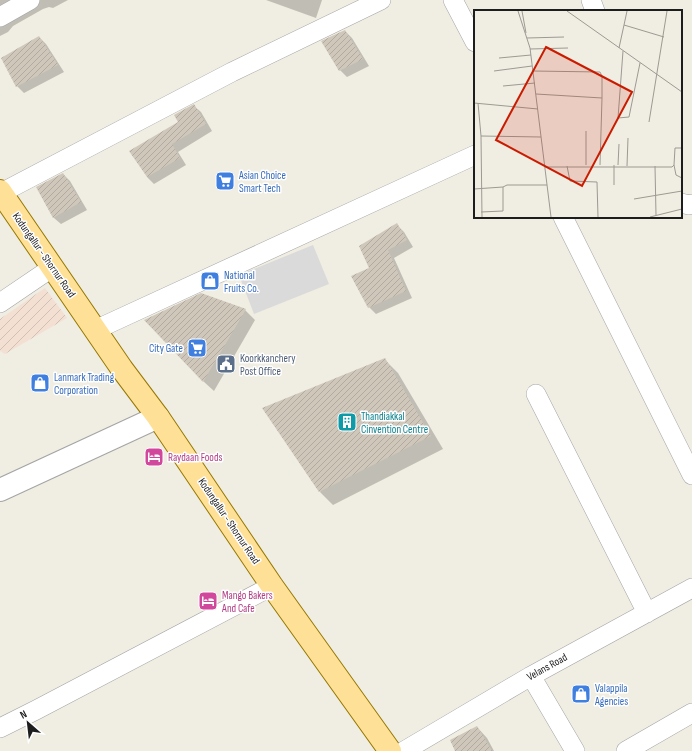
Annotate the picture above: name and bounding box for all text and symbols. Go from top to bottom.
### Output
inset map [474,10,682,218]
place label: Asian Choice Smart Tech [238,169,286,195]
supermarket icon: Asian Choice Smart Tech [214,170,236,192]
street label: Kodungallur - Shornur Road [10,210,78,300]
place label: National Fruits Co. [224,269,259,295]
shop icon: National Fruits Co. [199,270,221,292]
supermarket icon: City Gate [186,337,208,359]
place label: City Gate [149,342,183,355]
place label: Koorkkanchery Post Office [240,352,296,378]
public building icon: Koorkkanchery Post Office [215,353,237,375]
place label: Lanmark Trading Corporation [54,371,115,397]
shop icon: Lanmark Trading Corporation [29,372,51,394]
place label: Thandiakkal Cinvention Centre [361,410,428,436]
building icon: Thandiakkal Cinvention Centre [336,411,358,433]
hotel icon: Raydaan Foods [143,446,165,468]
place label: Raydaan Foods [168,451,223,464]
street label: Kodungallur - Shornur Road [195,476,263,567]
place label: Mango Bakers And Cafe [221,589,273,615]
hotel icon: Mango Bakers And Cafe [197,590,219,612]
street label: Velans Road [525,650,570,683]
place label: Valappila Agencies [594,682,628,708]
shop icon: Valappila Agencies [570,683,592,705]
north arrow [8,703,48,743]
text: N [18,707,29,722]

